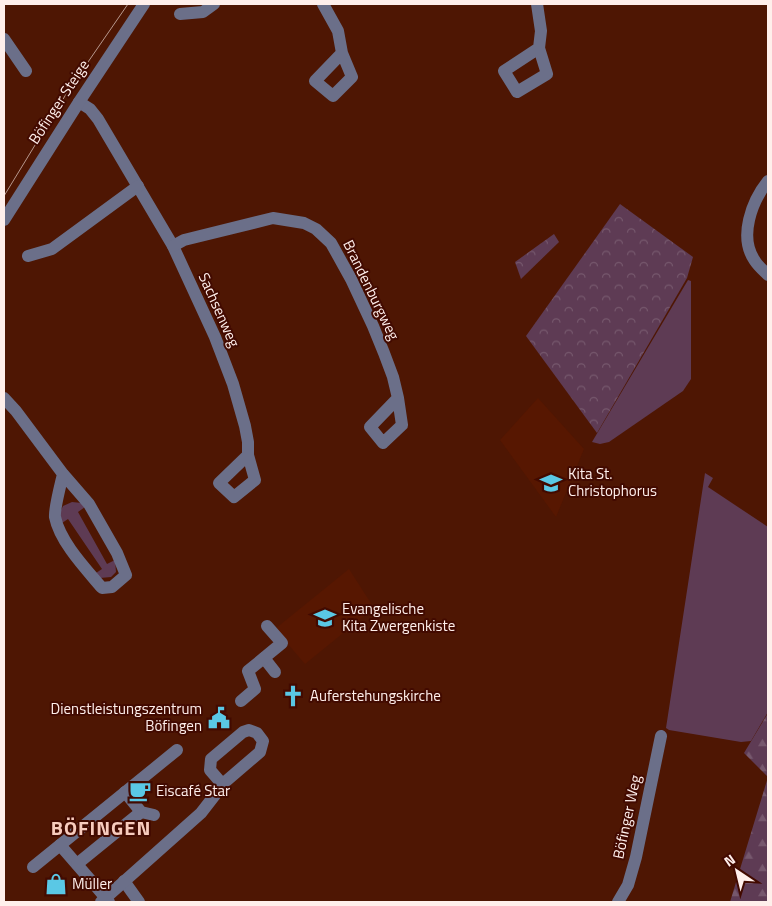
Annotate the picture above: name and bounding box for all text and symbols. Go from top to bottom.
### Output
street label: Böfinger Steige [23,55,95,149]
street label: Brandenburgweg [337,236,406,344]
street label: Sachsenweg [193,269,246,351]
place label: Kita St. Christophorus [568,462,657,502]
school or university icon: Kita St. Christophorus [538,470,564,496]
place label: Evangelische Kita Zwergenkiste [342,597,455,637]
school or university icon: Evangelische Kita Zwergenkiste [312,605,338,631]
church icon: Auferstehungskirche [280,683,306,709]
place label: Auferstehungskirche [310,684,441,707]
place label: Dienstleistungszentrum Böfingen [51,697,202,737]
public building icon: Dienstleistungszentrum Böfingen [206,705,232,731]
street label: Böfinger Weg [606,772,647,861]
cafe icon: Eiscafé Star [127,778,153,804]
place label: Eiscafé Star [156,779,230,802]
district label: BÖFINGEN [51,812,151,843]
north arrow [712,846,762,896]
text: N [719,849,739,871]
shop icon: Müller [43,871,69,897]
place label: Müller [72,872,112,895]

